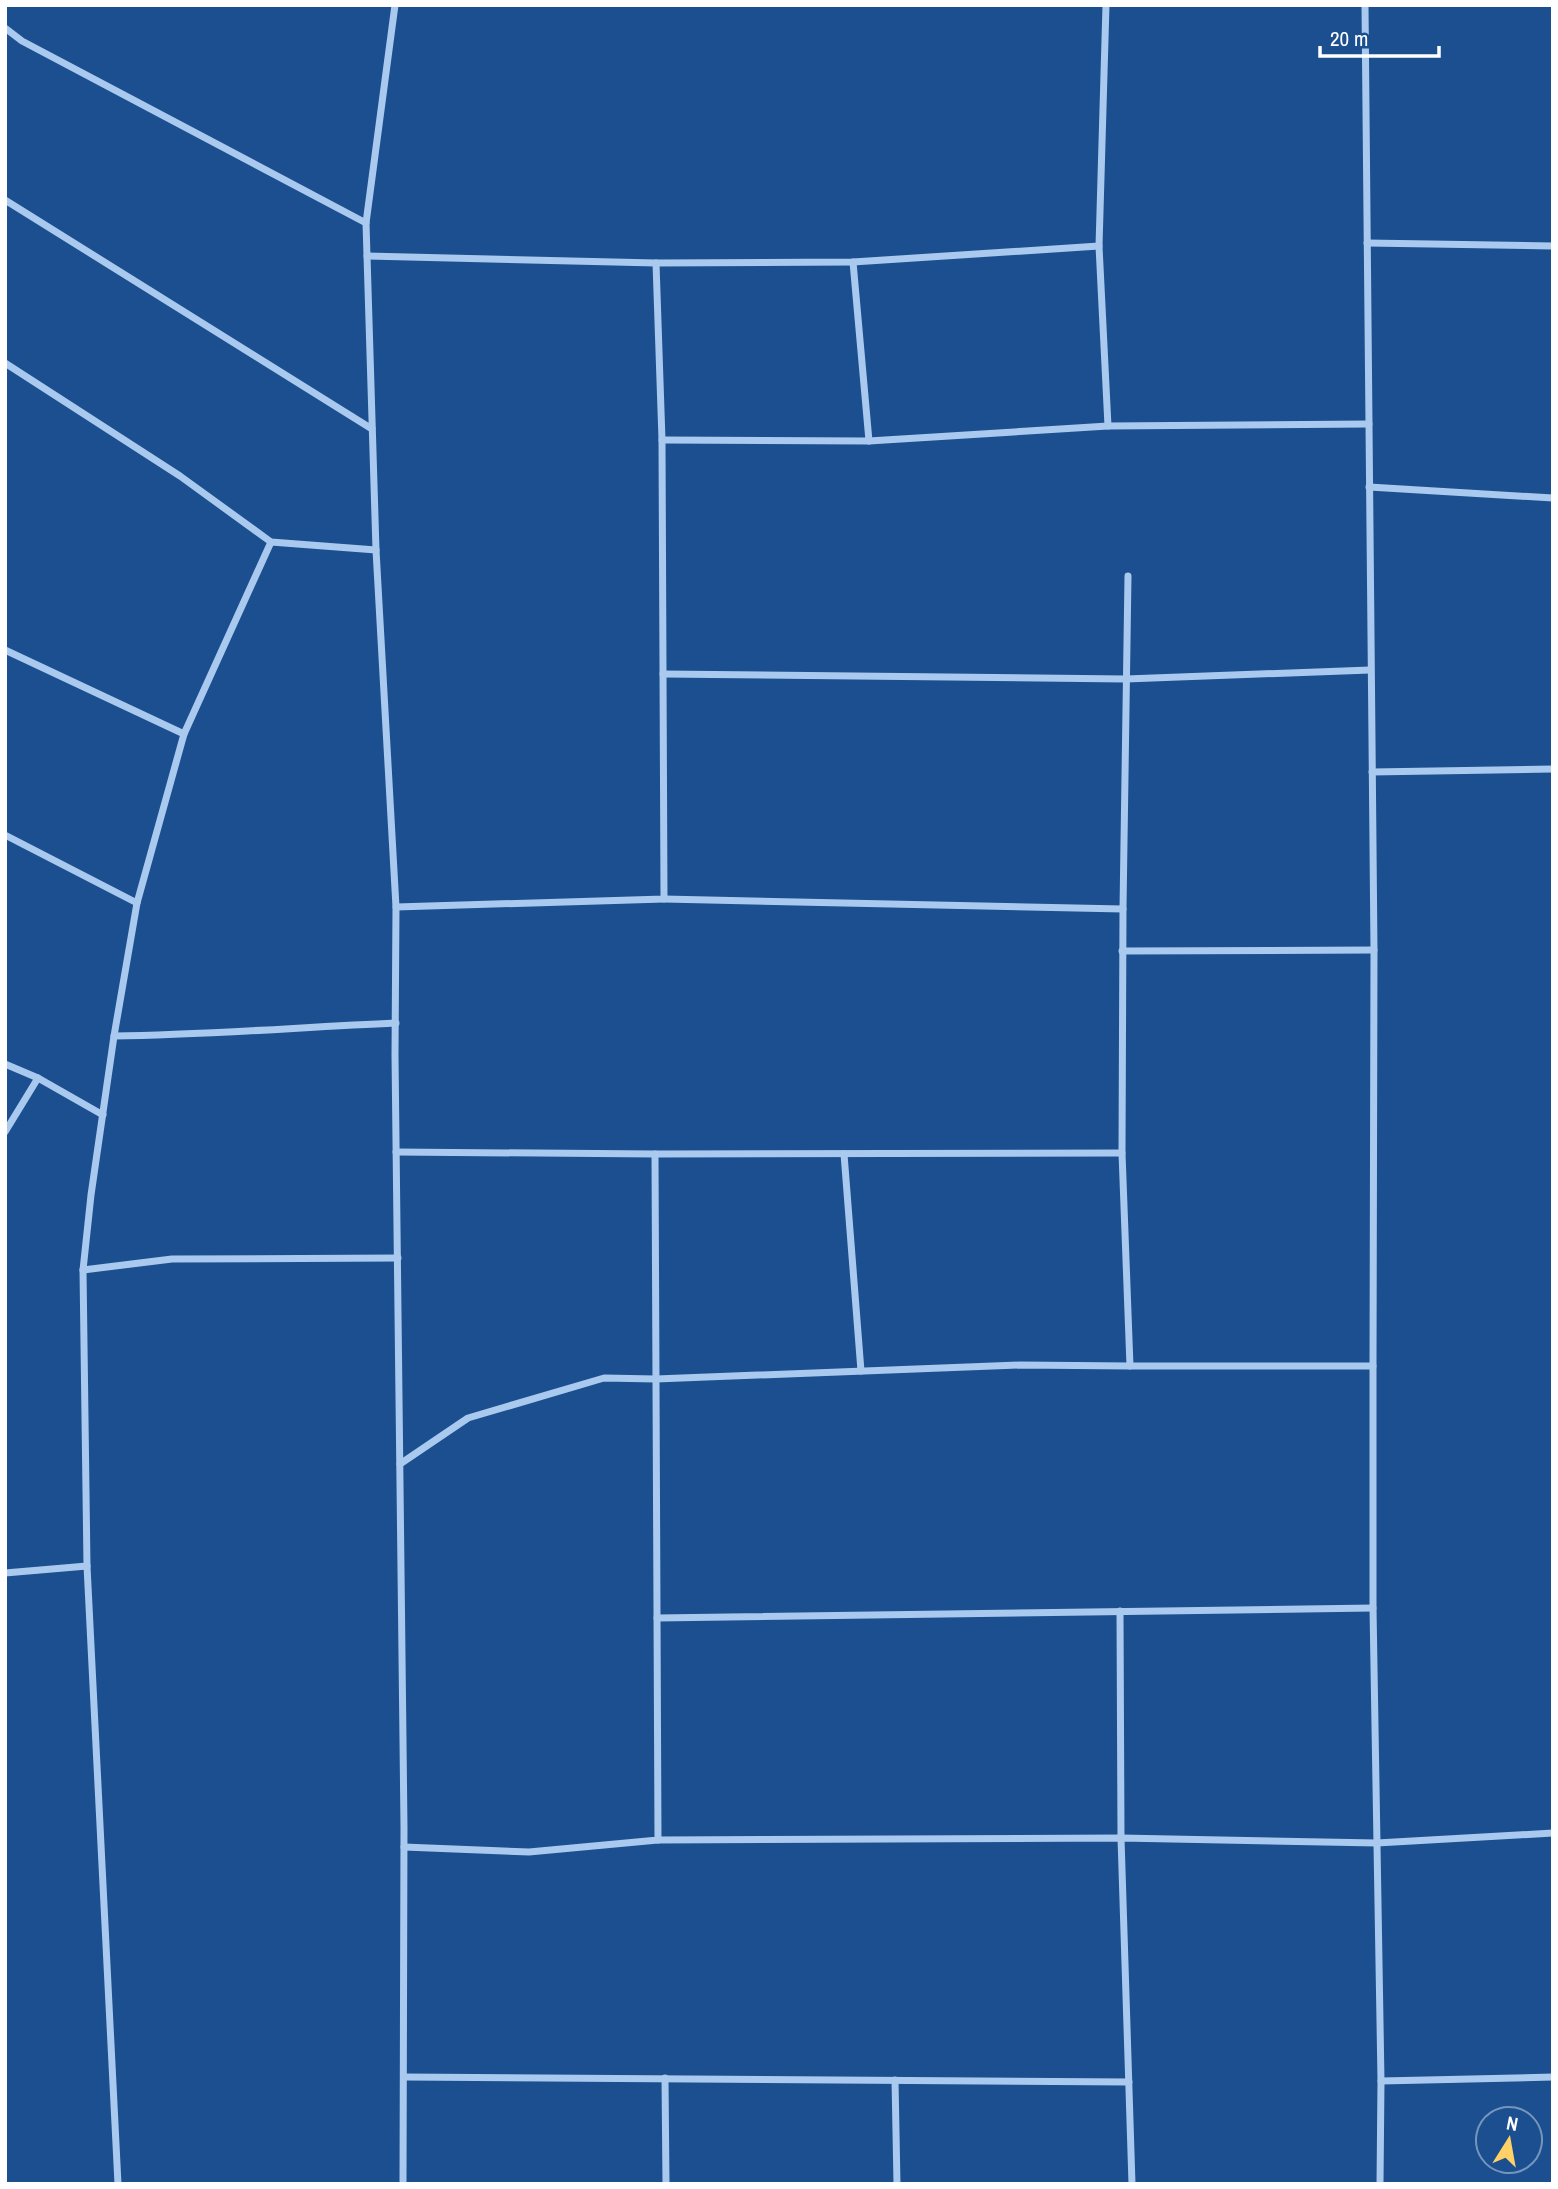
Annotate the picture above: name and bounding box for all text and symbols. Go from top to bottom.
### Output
scale bar [1320,14,1439,58]
text: 20 m [1330,24,1368,53]
north arrow [1474,2105,1544,2175]
text: N [1504,2109,1520,2137]

